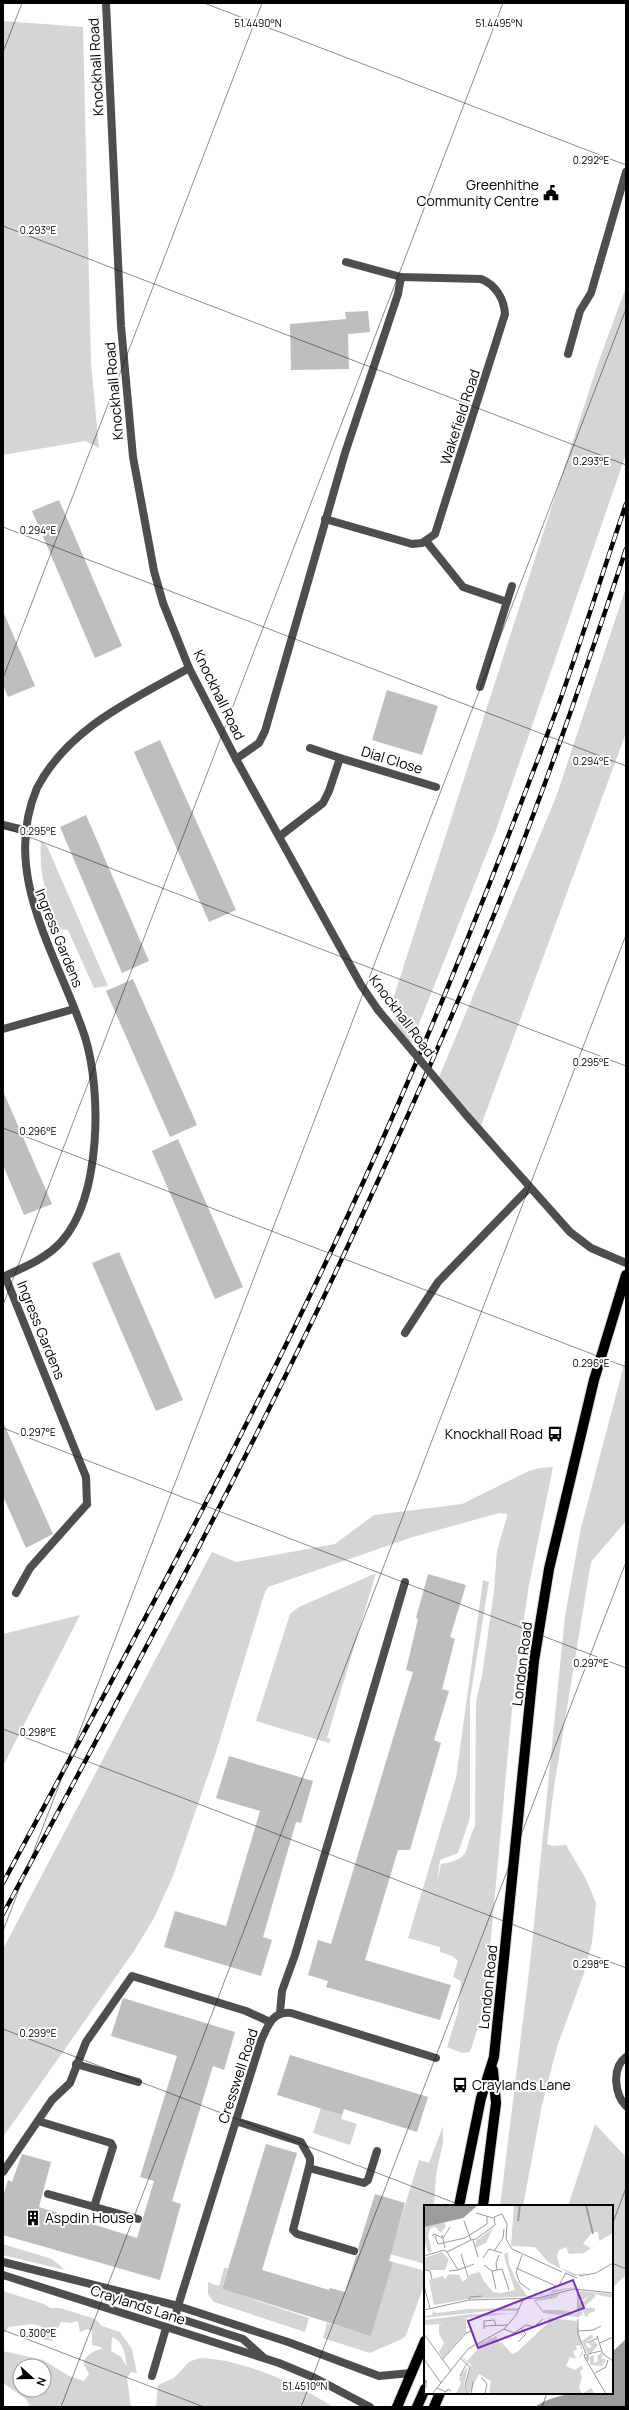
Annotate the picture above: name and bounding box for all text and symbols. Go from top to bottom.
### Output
text: 51.4490°N [234,16,282,30]
text: 51.4495°N [476,16,523,30]
street label: Knockhall Road [83,18,108,117]
text: 0.292°E [573,153,610,167]
place label: Greenhithe Community Centre [416,175,539,210]
public building icon: Greenhithe Community Centre [542,184,560,202]
text: 0.293°E [20,223,56,237]
street label: Knockhall Road [100,341,127,441]
street label: Wakefield Road [435,367,484,467]
text: 0.293°E [573,454,609,468]
text: 0.294°E [20,523,57,537]
street label: Knockhall Road [189,646,250,743]
street label: Dial Close [359,741,425,778]
text: 0.294°E [573,754,610,768]
text: 0.295°E [20,824,57,838]
street label: Ingress Gardens [31,886,88,990]
street label: Knockhall Road [365,971,440,1061]
text: 0.295°E [573,1055,610,1069]
text: 0.296°E [20,1124,57,1138]
street label: Ingress Gardens [13,1278,70,1382]
text: 0.296°E [573,1356,610,1370]
place label: Knockhall Road [445,1424,543,1443]
text: 0.297°E [20,1425,56,1439]
bus stop icon: Knockhall Road [546,1425,564,1443]
street label: London Road [507,1621,536,1707]
text: 0.297°E [573,1656,609,1670]
text: 0.298°E [20,1725,57,1739]
street label: London Road [474,1944,501,2030]
text: 0.298°E [573,1957,610,1971]
text: 0.299°E [20,2026,57,2040]
street label: Cresswell Road [213,2026,262,2126]
place label: Craylands Lane [472,2075,571,2094]
bus stop icon: Craylands Lane [451,2076,469,2094]
inset map [424,2205,613,2394]
place label: Aspdin House [45,2208,134,2227]
building icon: Aspdin House [24,2209,42,2227]
street label: Craylands Lane [88,2280,188,2329]
text: 0.300°E [20,2326,57,2340]
north arrow [12,2358,52,2398]
text: N [33,2375,50,2388]
text: 51.4510°N [283,2379,328,2393]

